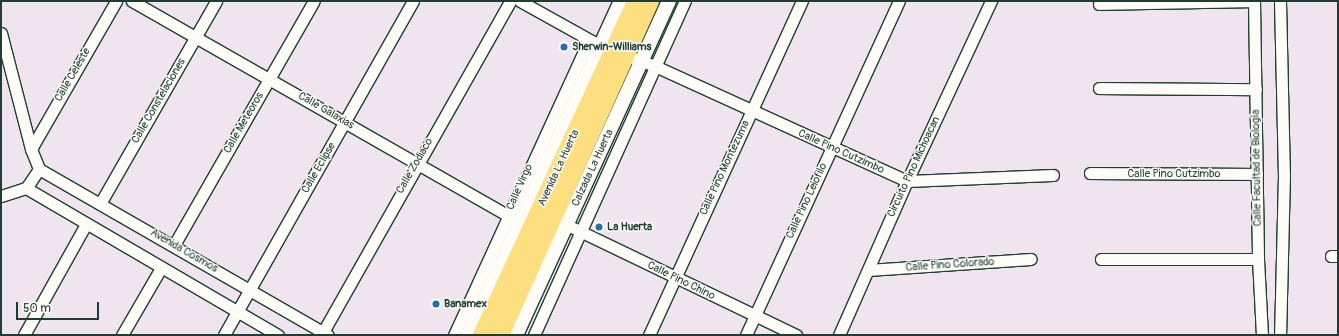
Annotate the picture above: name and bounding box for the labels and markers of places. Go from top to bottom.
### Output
place label: Sherwin-Williams [572,40,651,54]
marker: Sherwin-Williams [559,42,569,52]
place label: La Huerta [607,220,652,234]
marker: La Huerta [594,222,604,232]
place label: Banamex [444,297,487,311]
marker: Banamex [431,299,441,309]

